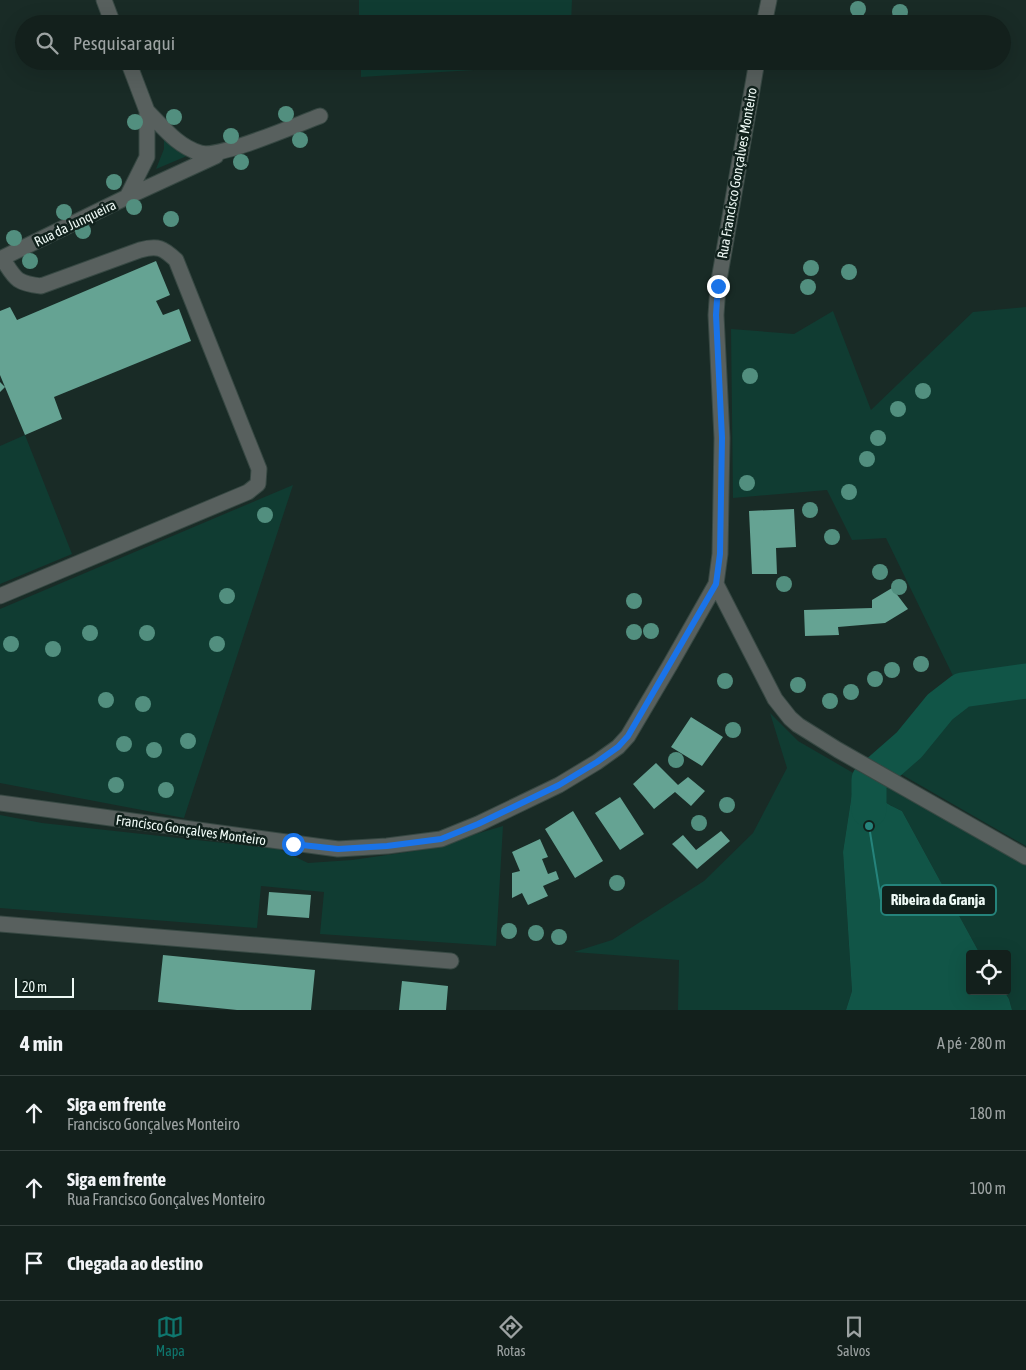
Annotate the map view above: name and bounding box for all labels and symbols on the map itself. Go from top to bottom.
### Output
street label: Rua Francisco Gonçalves Monteiro [714,86,760,260]
street label: Rua da Junqueira [32,196,118,250]
route end [707,275,730,298]
street label: Francisco Gonçalves Monteiro [115,812,267,848]
route start [282,833,305,856]
callout: Ribeira da Granja [881,885,996,915]
text: Ribeira da Granja [891,891,985,908]
scale bar [15,975,74,998]

